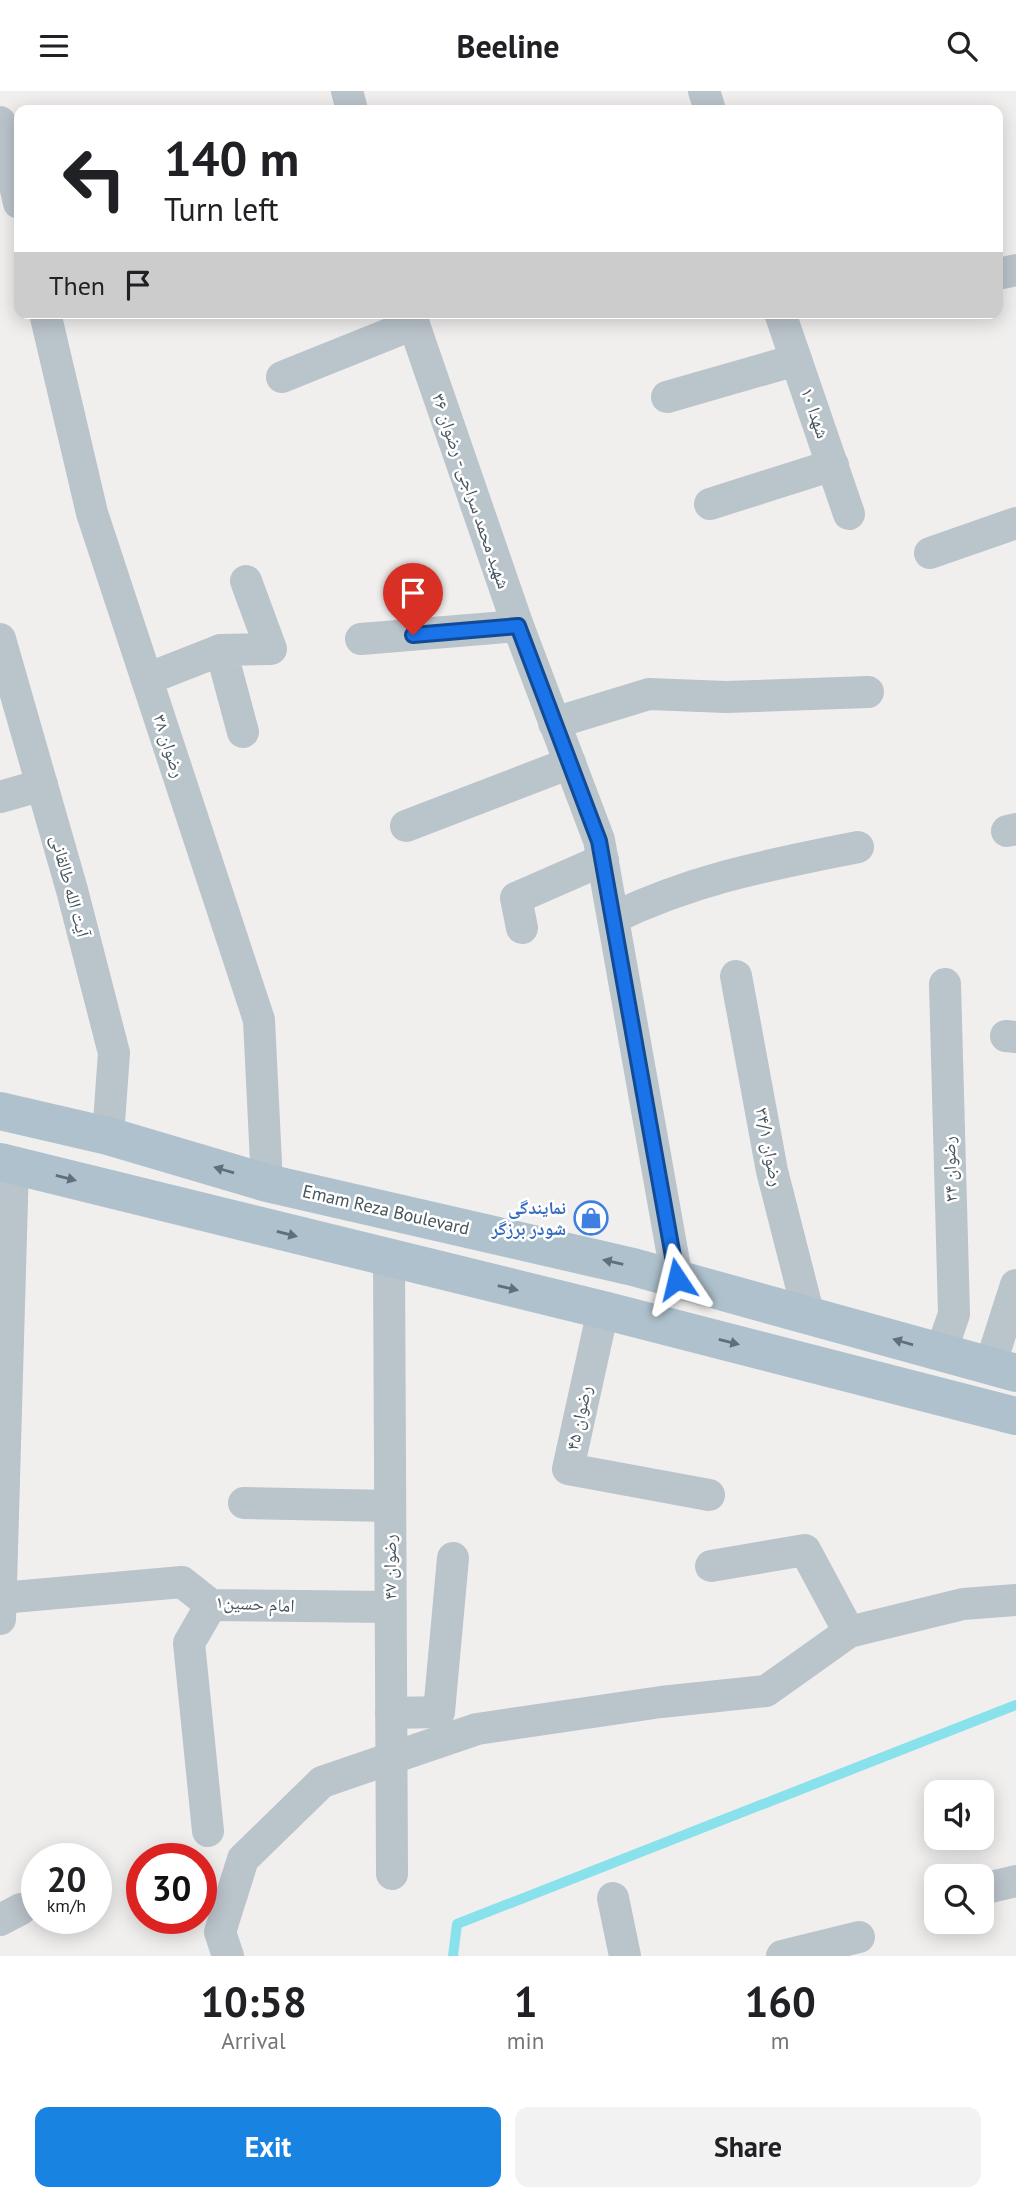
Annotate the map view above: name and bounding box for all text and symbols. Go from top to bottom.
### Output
text: Beeline [457,25,559,67]
icon: menu [35,27,73,65]
icon: search [943,27,981,65]
text: 140 m [164,126,299,190]
icon: left [49,133,140,224]
text: Turn left [164,188,279,230]
icon: arrive [119,266,157,304]
text: Then [49,269,105,302]
street label: شهدا ۱۰ [796,384,835,441]
street label: شهید محمد سراجی - رضوان ۳۶ [427,390,516,592]
pin [383,563,443,635]
icon: arrive [394,574,432,612]
street label: رضوان ۳۸ [148,711,191,781]
street label: آیت الله طالقانی [46,832,95,940]
street label: رضوان ۳۴/۱ [751,1106,788,1188]
street label: رضوان ۳۴ [937,1136,962,1202]
one-way arrow [214,1165,235,1175]
one-way arrow [55,1173,77,1184]
street label: Emam Reza Boulevard [300,1179,472,1240]
place label: نمایندگی شودر برزگر [491,1196,566,1240]
shop icon: نمایندگی شودر برزگر [572,1199,610,1237]
one-way arrow [276,1229,298,1240]
position arrow [640,1242,714,1316]
one-way arrow [602,1256,624,1267]
one-way arrow [497,1282,519,1293]
one-way arrow [892,1336,913,1346]
one-way arrow [718,1337,740,1348]
street label: رضوان ۴۵ [560,1384,597,1452]
street label: رضوان ۴۷ [378,1534,401,1600]
street label: امام حسین۱ [215,1590,295,1618]
map controls [924,1780,994,1934]
button: sound [924,1780,994,1850]
speed limit sign: 30 [126,1843,217,1934]
text: 20 [47,1856,86,1902]
button: search [924,1864,994,1934]
text: km/h [47,1894,86,1917]
text: 10:58 [200,1974,307,2029]
text: 1 [514,1974,537,2029]
text: 160 [744,1974,816,2029]
text: Arrival [221,2026,286,2055]
text: min [507,2026,544,2055]
text: m [771,2026,789,2055]
button: Exit [35,2107,501,2187]
button: Share [515,2107,981,2187]

